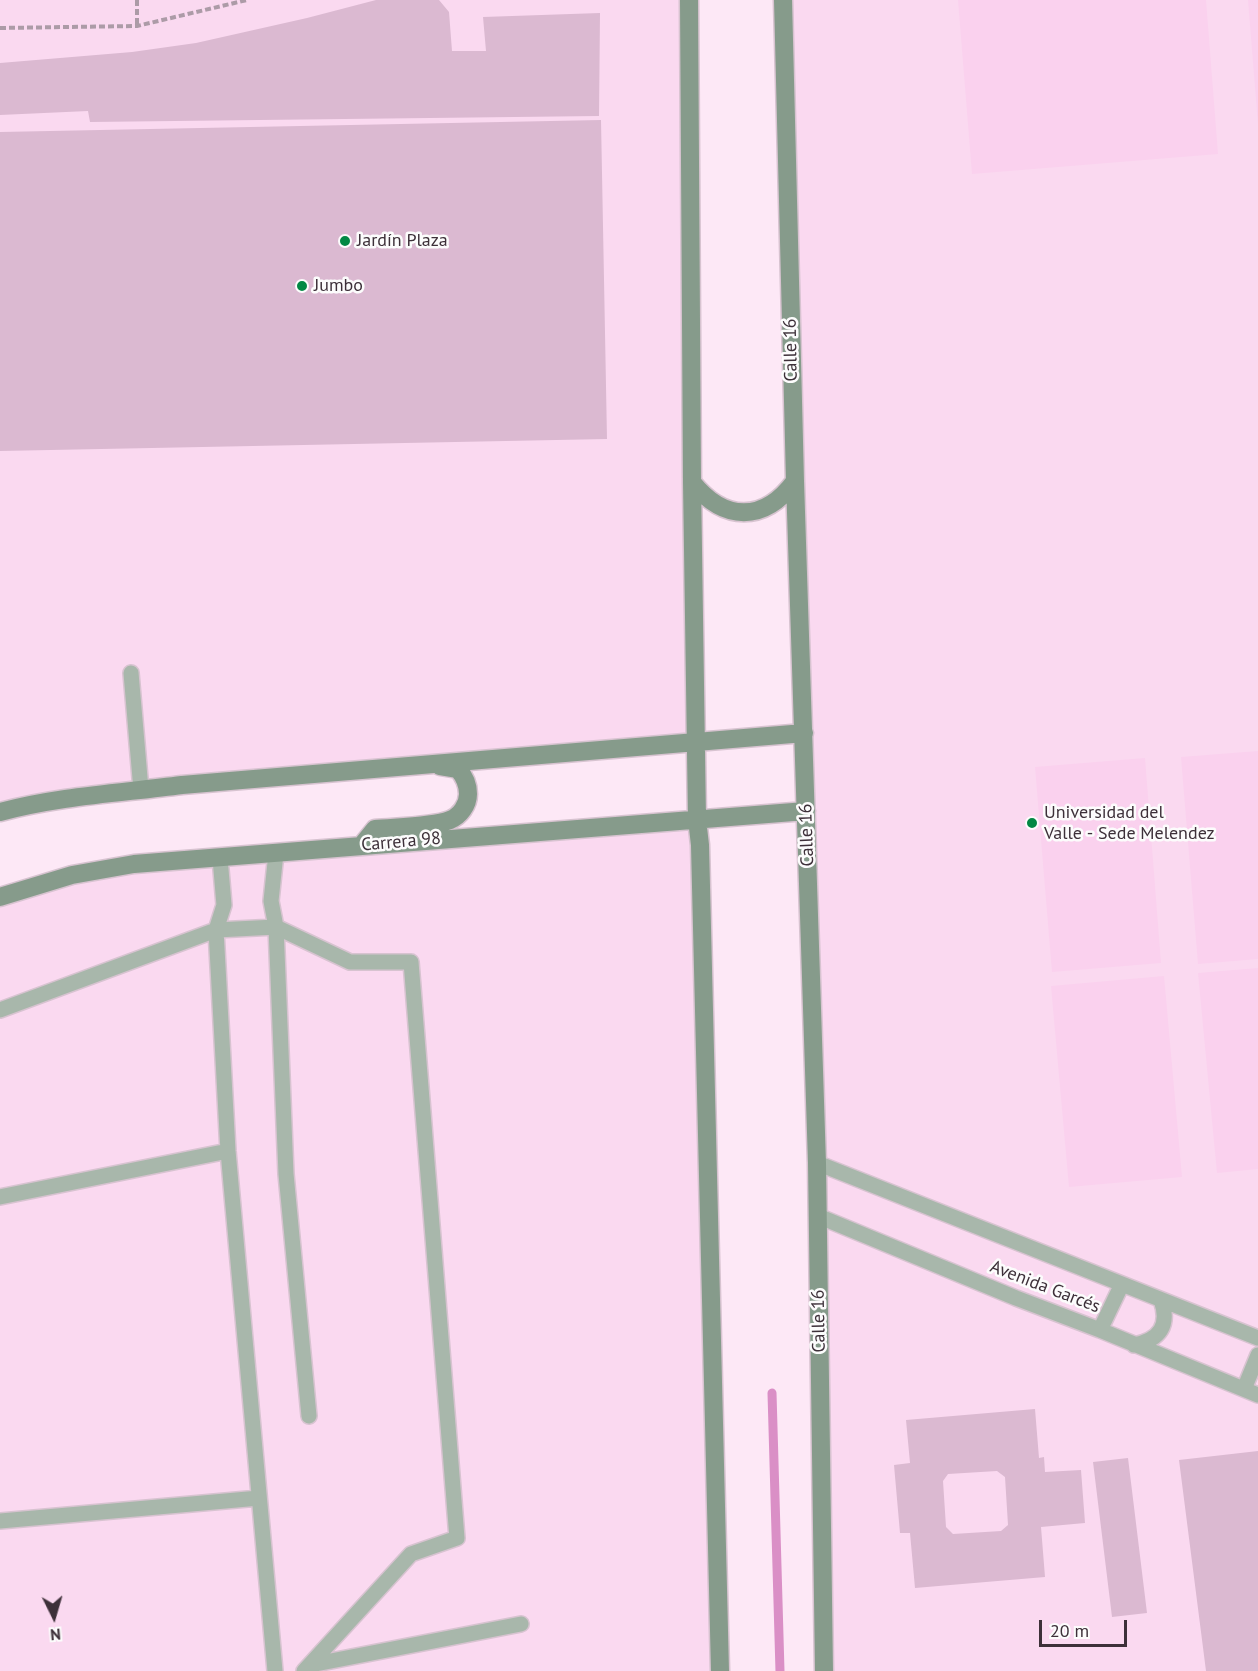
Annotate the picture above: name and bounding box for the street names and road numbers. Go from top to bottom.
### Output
street label: Calle 16 [780,318,802,382]
street label: Calle 16 [795,803,819,867]
street label: Carrera 98 [360,828,442,856]
street label: Avenida Garcés [987,1256,1103,1318]
street label: Calle 16 [808,1289,830,1353]

